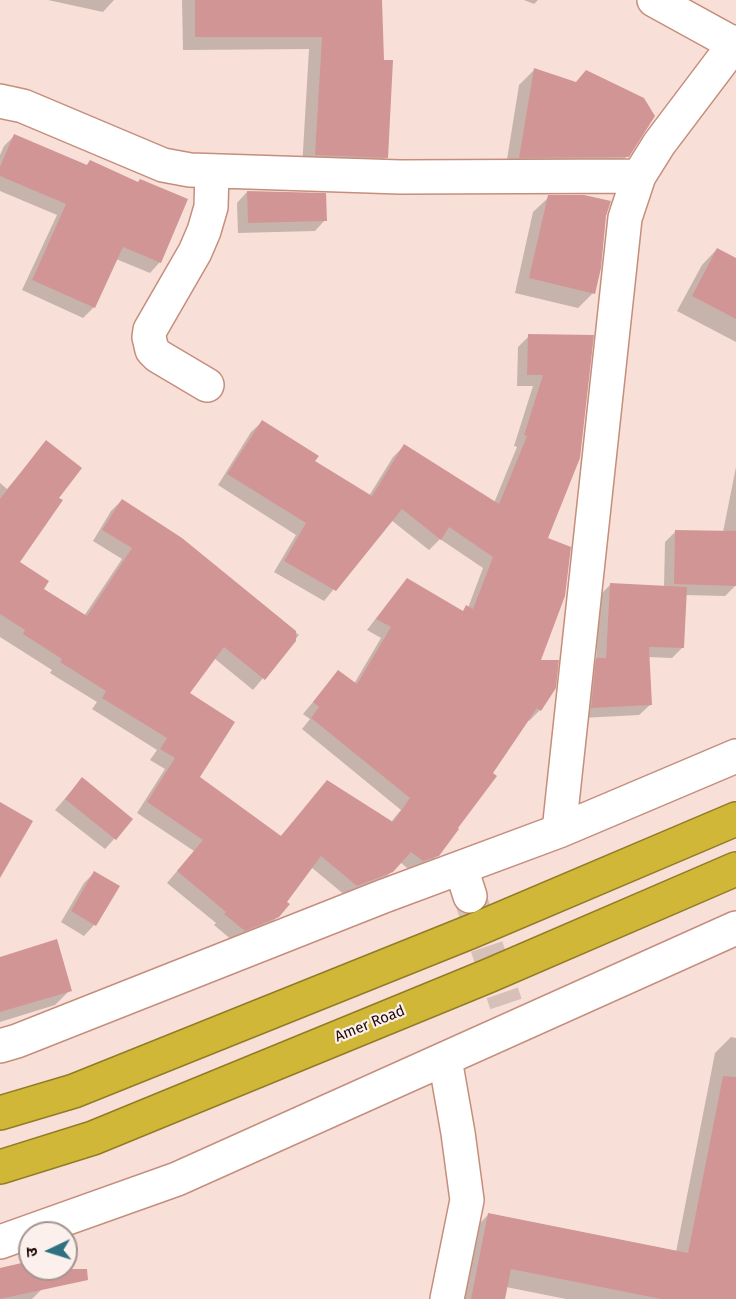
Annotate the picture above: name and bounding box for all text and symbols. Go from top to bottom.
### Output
street label: Amer Road [332,1002,408,1046]
north arrow [18,1221,78,1281]
text: उ [22,1247,41,1257]

